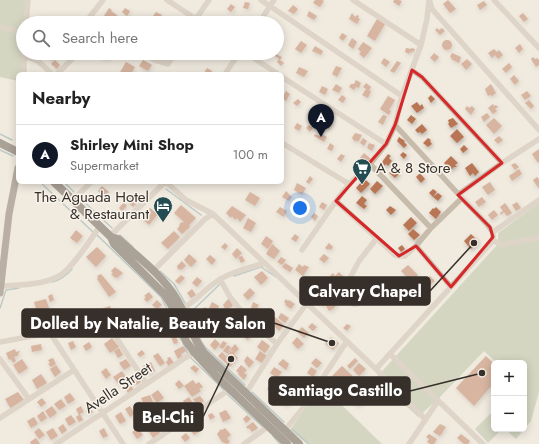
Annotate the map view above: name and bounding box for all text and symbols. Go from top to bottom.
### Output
search box [16,16,284,60]
icon: search [30,27,52,49]
text: Search here [62,27,138,49]
text: Nearby [32,86,90,110]
pin: A [308,104,334,137]
text: Shirley Mini Shop [70,134,194,156]
text: A [40,145,50,164]
text: 100 m [233,145,268,164]
text: Supermarket [70,156,139,175]
supermarket icon: A & 8 Store [351,157,373,185]
place label: A & 8 Store [376,157,451,179]
place label: The Aguada Hotel & Restaurant [34,186,149,225]
hotel icon: The Aguada Hotel & Restaurant [152,195,174,223]
your location [290,198,310,218]
callout: Calvary Chapel [300,277,430,305]
text: Calvary Chapel [308,280,422,303]
callout: Dolled by Natalie, Beauty Salon [22,309,274,337]
text: Dolled by Natalie, Beauty Salon [30,312,266,335]
street label: Avella Street [80,357,157,419]
map controls [491,360,527,432]
button: + [491,360,527,396]
callout: Santiago Castillo [269,377,410,405]
text: Santiago Castillo [278,379,402,402]
button: − [491,396,527,432]
callout: Bel-Chi [134,403,203,431]
text: Bel-Chi [142,406,194,429]

